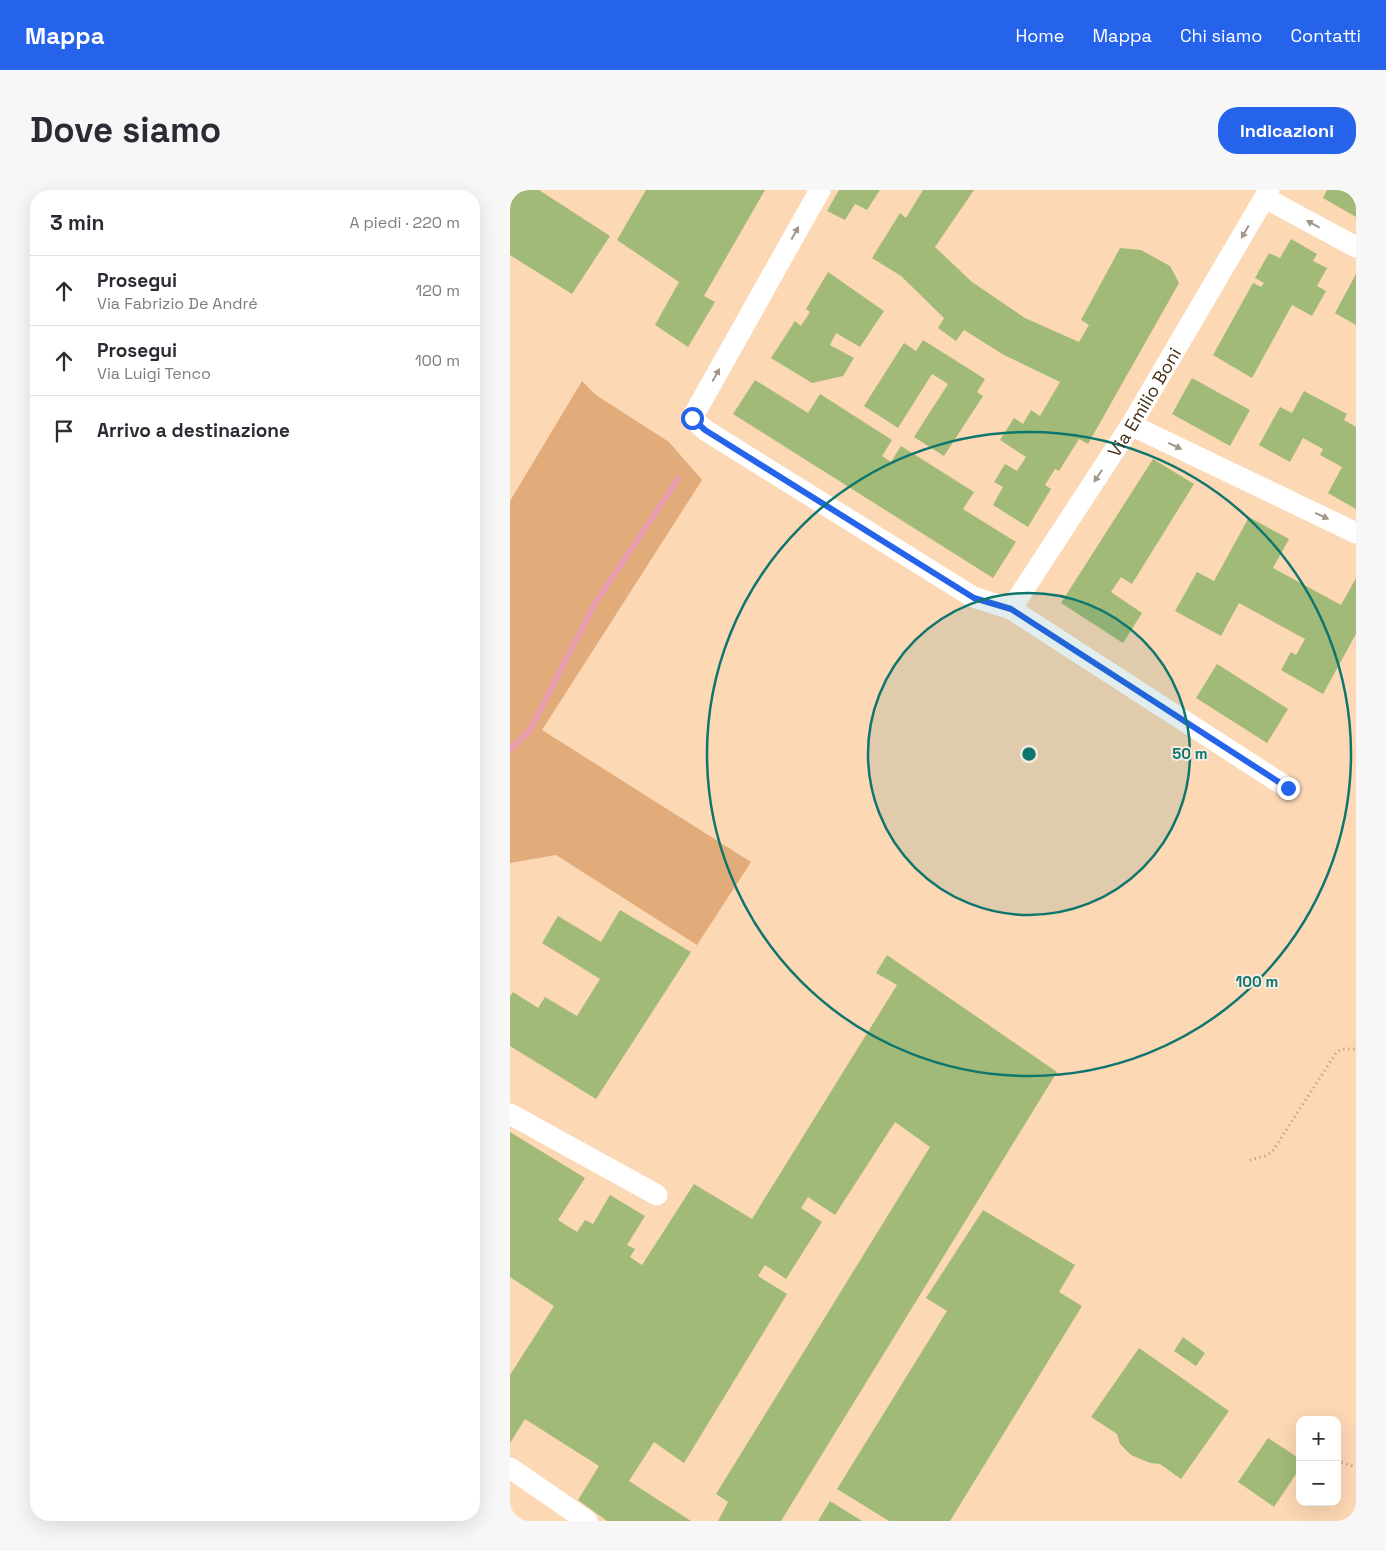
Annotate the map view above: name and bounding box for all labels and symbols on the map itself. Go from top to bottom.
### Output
one-way arrow [1306,220,1321,228]
one-way arrow [1240,226,1249,239]
one-way arrow [791,227,800,240]
street label: Via Emilio Boni [1102,343,1186,461]
one-way arrow [712,368,720,382]
route start [681,407,704,430]
one-way arrow [1168,443,1182,451]
one-way arrow [1093,470,1102,483]
one-way arrow [1314,512,1329,520]
text: 50 m [1172,744,1208,763]
centre of rings [1020,745,1038,763]
route end [1277,777,1300,800]
text: 100 m [1236,972,1278,991]

